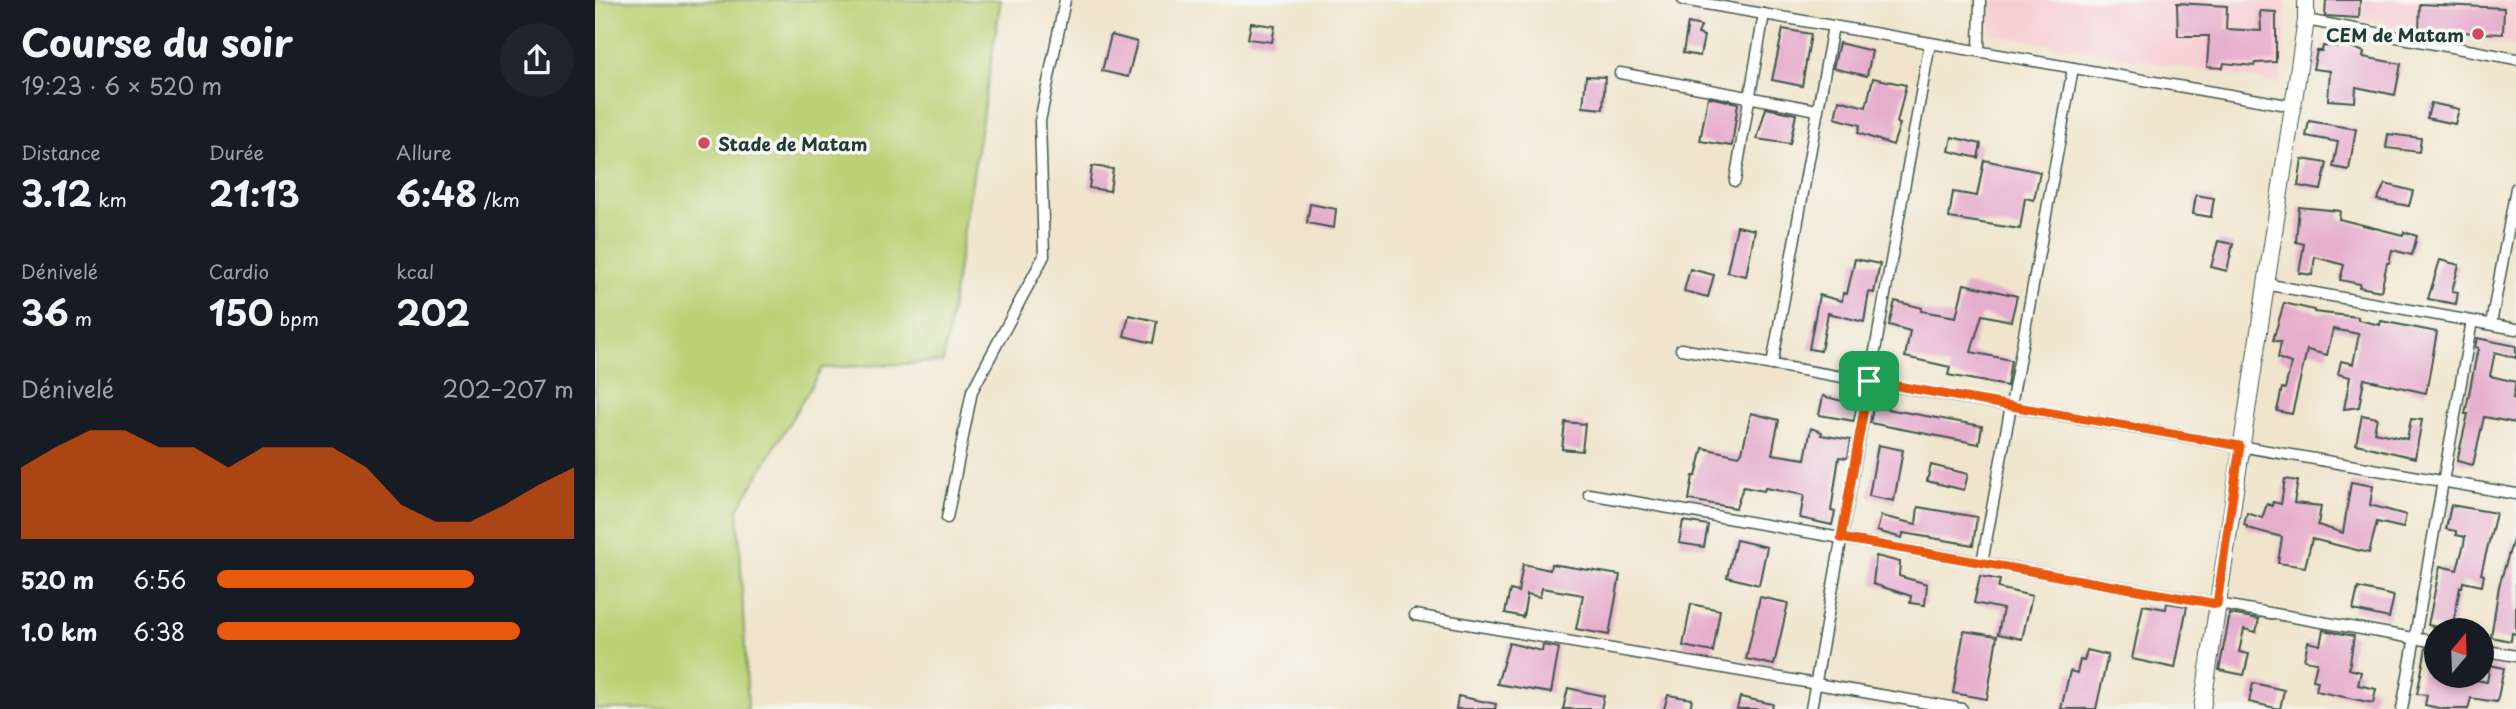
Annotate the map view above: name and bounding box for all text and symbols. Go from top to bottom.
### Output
text: Course du soir [21,13,293,70]
place label: CEM de Matam [2326,21,2464,48]
button: share [500,23,574,97]
marker: CEM de Matam [2470,26,2486,42]
text: 19:23 · 6 × 520 m [21,68,222,103]
place label: Stade de Matam [718,130,867,157]
marker: Stade de Matam [696,135,712,151]
text: Distance [21,138,101,166]
text: Durée [209,138,264,166]
text: Allure [396,138,452,166]
text: 3.12 [21,166,92,219]
text: 21:13 [209,166,300,219]
text: 6:48 [396,166,477,219]
text: km [92,185,127,213]
text: /km [477,185,520,213]
text: Dénivelé [21,257,98,285]
text: Cardio [209,257,269,285]
text: kcal [396,257,434,285]
text: 36 [21,285,69,338]
text: 150 [209,285,273,338]
text: 202 [396,285,470,338]
text: m [69,304,92,332]
text: bpm [273,304,319,332]
pin [1839,351,1899,411]
icon: arrive [1850,362,1888,400]
text: Dénivelé [21,371,114,406]
text: 202–207 m [442,371,574,406]
text: 520 m [21,562,94,597]
text: 6:56 [133,562,186,597]
text: 1.0 km [21,614,98,649]
text: 6:38 [133,614,185,649]
north arrow [2424,618,2494,688]
map controls [2424,618,2494,688]

